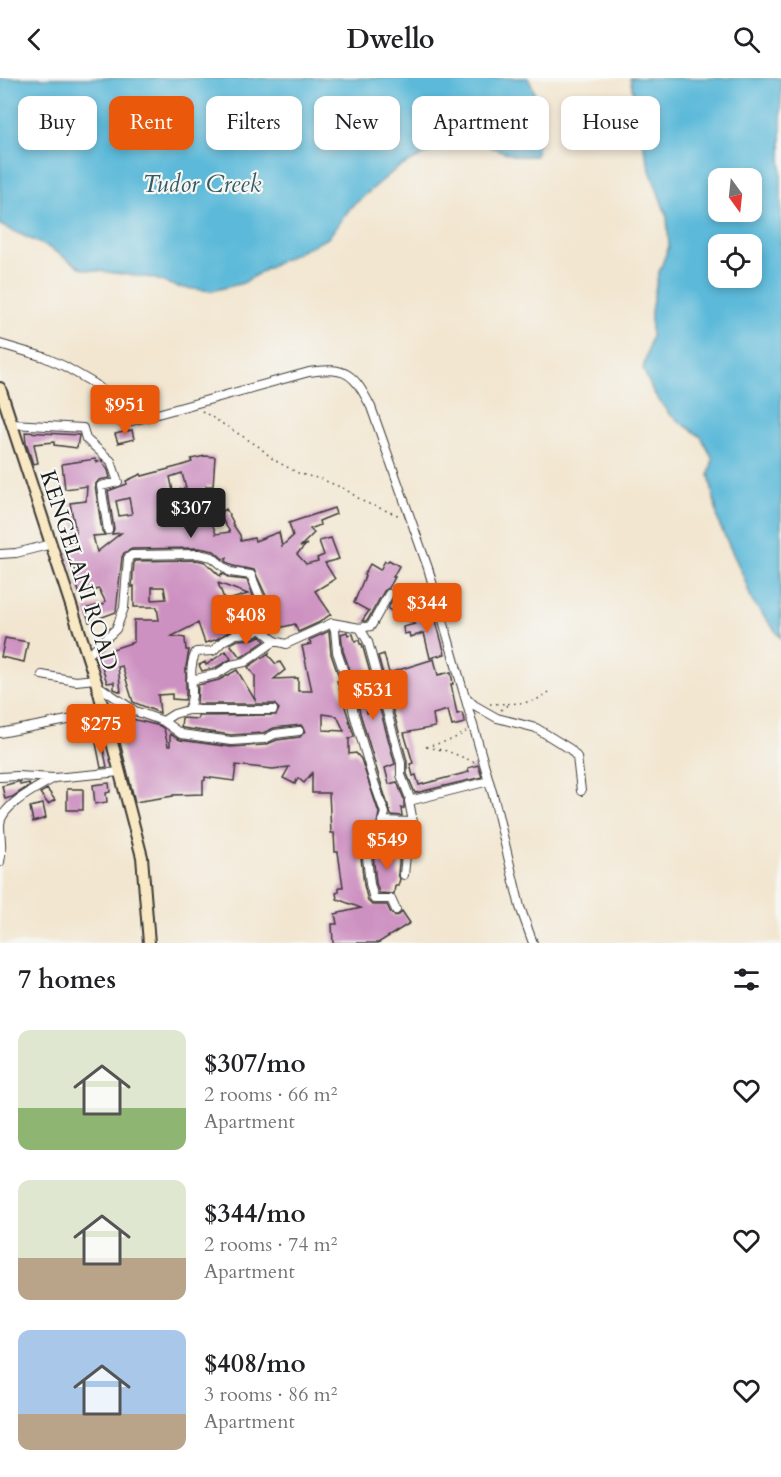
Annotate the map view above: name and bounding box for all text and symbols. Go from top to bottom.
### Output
text: Dwello [346,21,435,58]
icon: back [18,23,51,56]
icon: search [730,23,763,56]
chip: Buy [18,96,97,150]
chip: Rent [109,96,194,150]
chip: Filters [206,96,302,150]
chip: New [314,96,400,150]
chip: Apartment [412,96,549,150]
chip: House [561,96,660,150]
water label: Tudor Creek [143,168,262,201]
north arrow [708,168,762,222]
map controls [708,168,762,288]
button: locate [708,234,762,288]
pin: $951 [89,385,161,436]
text: $951 [105,391,145,418]
street label: KENGELANI ROAD [33,466,126,674]
pin: $307 [155,488,227,539]
text: $307 [171,494,211,521]
pin: $344 [391,583,463,634]
text: $344 [407,589,447,616]
pin: $408 [210,595,282,646]
text: $408 [226,601,266,628]
pin: $531 [337,670,409,721]
text: $531 [353,676,393,703]
pin: $275 [65,704,137,755]
text: $275 [81,710,121,737]
pin: $549 [351,820,423,871]
text: $549 [367,826,407,853]
text: 7 homes [18,962,116,997]
icon: filters [730,963,763,996]
text: $307/mo [204,1046,306,1081]
icon: home [66,1054,138,1126]
icon: heart [730,1074,763,1107]
text: 2 rooms · 66 m² [204,1081,337,1108]
text: Apartment [204,1108,295,1135]
text: $344/mo [204,1196,306,1231]
icon: home [66,1204,138,1276]
icon: heart [730,1224,763,1257]
text: 2 rooms · 74 m² [204,1231,337,1258]
text: Apartment [204,1258,295,1285]
text: $408/mo [204,1346,306,1381]
icon: home [66,1354,138,1426]
icon: heart [730,1374,763,1407]
text: 3 rooms · 86 m² [204,1381,337,1408]
text: Apartment [204,1408,295,1435]

